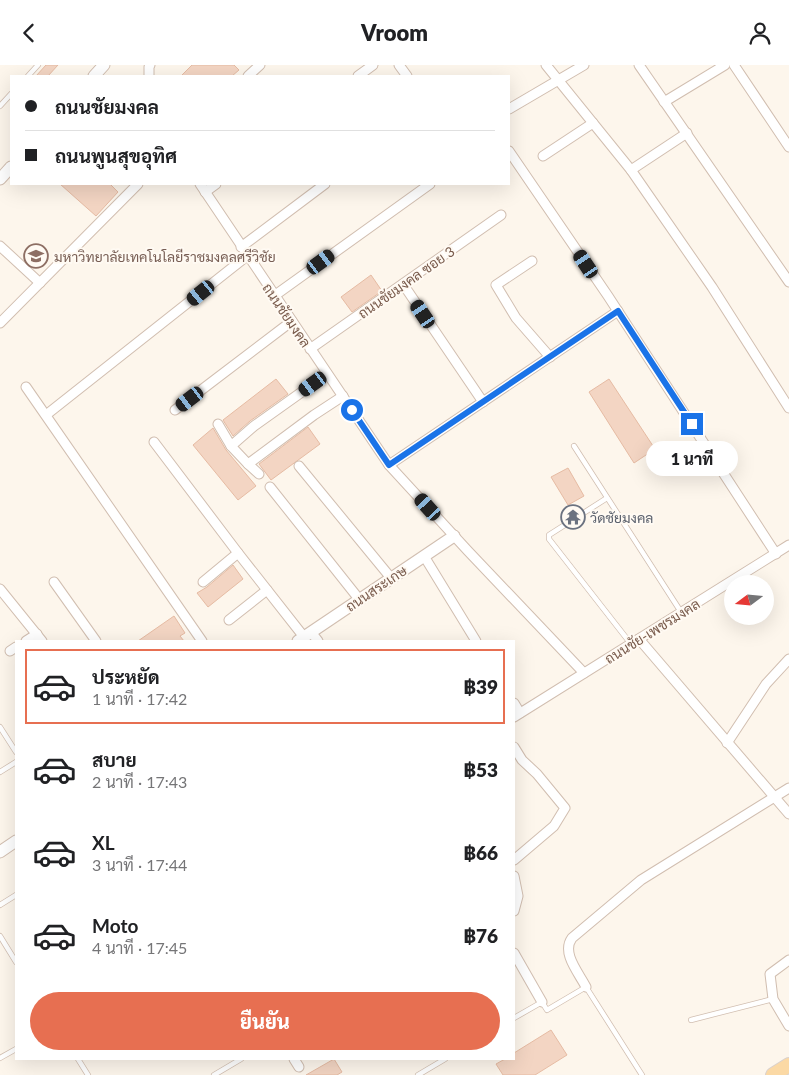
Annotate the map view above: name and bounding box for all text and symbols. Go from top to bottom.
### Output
icon: back [15,19,43,47]
text: Vroom [361,19,428,46]
icon: person [746,19,774,47]
text: ถนนชัยมงคล [55,95,159,118]
text: ถนนพูนสุขอุทิศ [55,144,177,167]
street label: ถนนชัยมงคล ซอย 3 [354,242,458,322]
school or university icon: มหาวิทยาลัยเทคโนโลยีราชมงคลศรีวิชัย [23,243,49,269]
car [304,247,337,277]
car [571,247,600,281]
place label: มหาวิทยาลัยเทคโนโลยีราชมงคลศรีวิชัย [54,248,276,265]
car [184,278,217,308]
street label: ถนนชัยมงคล [259,280,315,350]
car [408,297,437,331]
car [296,369,329,399]
car [173,384,206,414]
route start [341,399,363,421]
route end [681,413,703,435]
callout: 1 นาที [646,441,738,477]
text: 1 นาที [671,449,713,468]
car [412,491,443,523]
temple icon: วัดชัยมงคล [560,504,586,530]
place label: วัดชัยมงคล [590,509,653,526]
street label: ถนนสระเกษ [342,561,410,615]
north arrow [724,575,774,625]
map controls [724,575,774,625]
street label: ถนนชัย-เพชรมงคล [601,595,703,667]
icon: car [32,664,77,709]
text: ประหยัด [92,665,160,688]
text: ฿39 [463,675,498,698]
text: 1 นาที · 17:42 [92,689,187,708]
icon: car [32,747,77,792]
text: สบาย [92,748,137,771]
text: ฿53 [463,758,498,781]
text: 2 นาที · 17:43 [92,772,187,791]
icon: car [32,830,77,875]
text: XL [92,831,115,854]
text: ฿66 [463,841,498,864]
text: 3 นาที · 17:44 [92,855,187,874]
icon: car [32,913,77,958]
text: Moto [92,914,138,937]
text: ฿76 [463,924,498,947]
text: 4 นาที · 17:45 [92,938,187,957]
button: ยืนยัน [30,992,500,1050]

